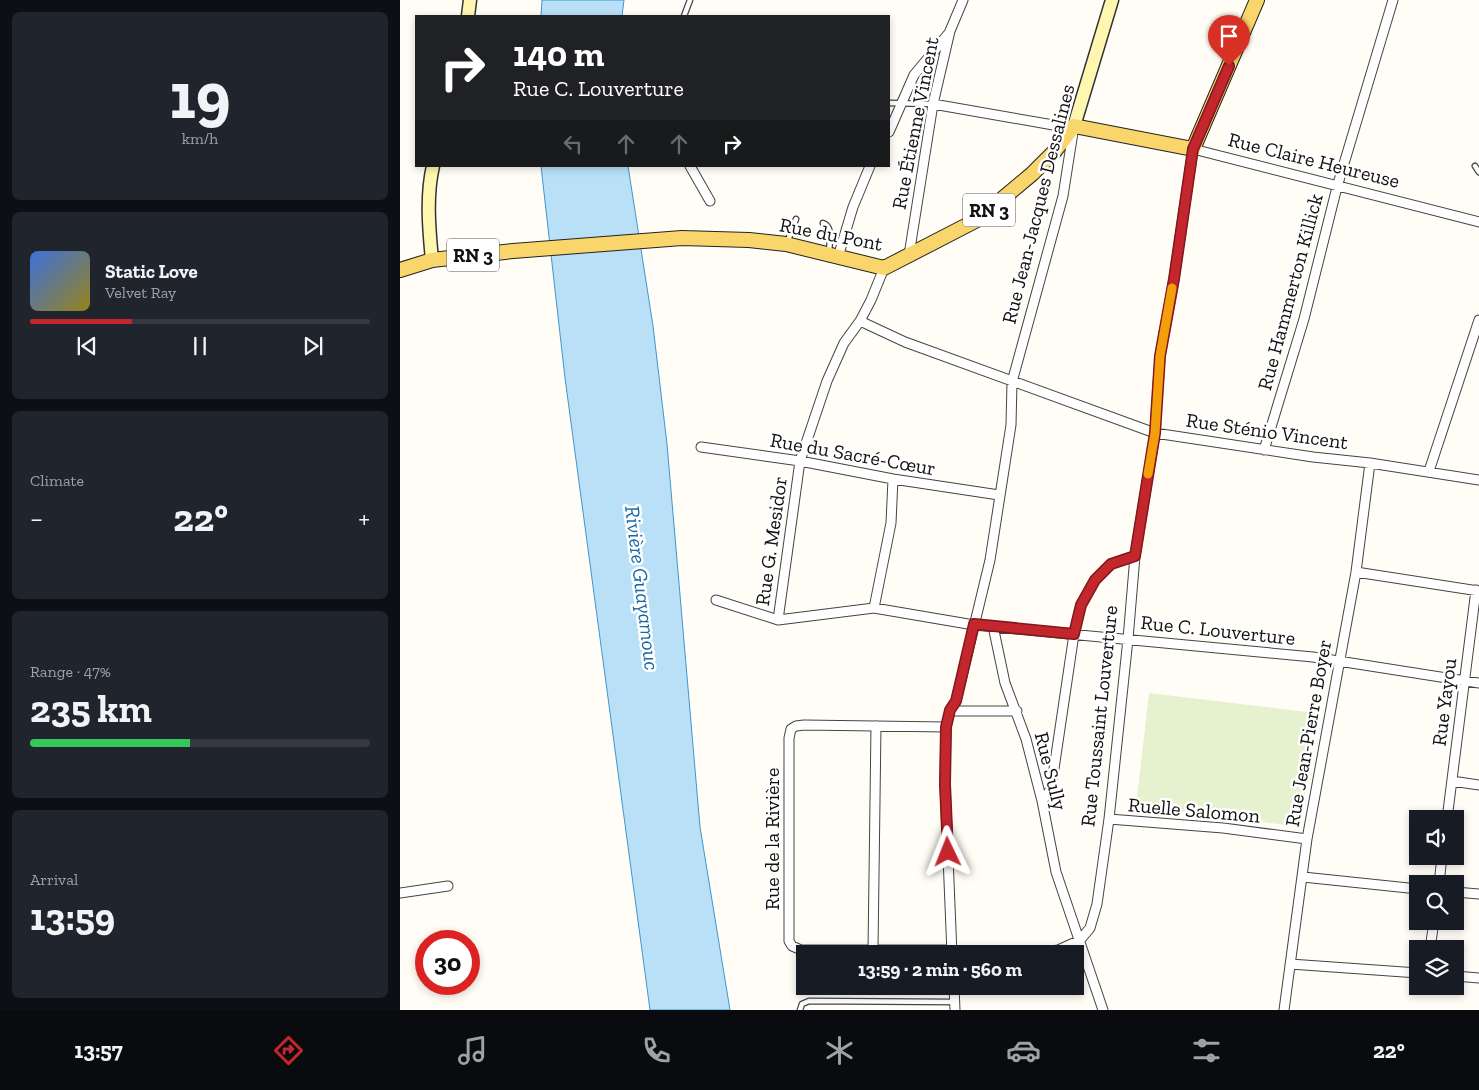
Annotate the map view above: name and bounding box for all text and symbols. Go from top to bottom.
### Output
pin [1208,15,1250,66]
icon: arrive [1215,22,1243,50]
text: 140 m [513,33,604,75]
street label: Rue Étienne Vincent [887,34,944,211]
icon: right [430,35,495,100]
text: 19 [169,57,231,135]
text: Rue C. Louverture [513,75,684,102]
street label: Rue Jean-Jacques Dessalines [997,82,1079,326]
street label: Rue Claire Heureuse [1226,127,1402,193]
text: km/h [182,129,218,148]
icon: left [559,130,587,158]
icon: ahead [612,130,640,158]
icon: ahead [665,130,693,158]
icon: right [718,130,746,158]
street label: Rue Hammerton Killick [1252,191,1328,393]
road number: RN 3 [963,194,1015,226]
street label: Rue du Pont [777,212,885,256]
road number: RN 3 [447,238,499,272]
text: Static Love [105,260,198,283]
text: Velvet Ray [105,283,176,302]
icon: previous [73,332,101,360]
icon: pause [186,332,214,360]
icon: next [299,332,327,360]
street label: Rue Sténio Vincent [1184,408,1350,454]
street label: Rue du Sacré-Cœur [768,428,938,480]
text: Climate [30,471,84,490]
street label: Rue G. Mesidor [750,475,792,607]
text: 22° [173,495,228,541]
text: − [30,502,43,535]
text: + [358,502,370,535]
water label: Rivière Guayamouc [620,504,665,672]
street label: Rue Toussaint Louverture [1075,604,1123,828]
street label: Rue C. Louverture [1139,610,1297,650]
street label: Rue Jean-Pierre Boyer [1280,638,1336,828]
street label: Rue Yayou [1427,657,1461,747]
text: Range · 47% [30,662,111,681]
text: 235 km [30,686,152,732]
street label: Rue Sully [1030,729,1073,813]
street label: Rue de la Rivière [760,768,784,910]
street label: Ruelle Salomon [1127,792,1262,828]
map controls [1409,810,1464,995]
button: sound [1409,810,1464,865]
position arrow [921,825,973,877]
text: Arrival [30,870,78,889]
button: search [1409,875,1464,930]
text: 13:59 [30,894,115,940]
speed limit sign: 30 [415,930,480,995]
button: layers [1409,940,1464,995]
text: 13:59 · 2 min · 560 m [858,958,1022,981]
icon: directions [271,1033,306,1068]
icon: music [455,1033,490,1068]
icon: phone [639,1033,674,1068]
icon: climate [822,1033,857,1068]
icon: car [1006,1033,1041,1068]
icon: filters [1189,1033,1224,1068]
text: 13:57 [74,1037,123,1064]
text: 22° [1373,1037,1405,1064]

